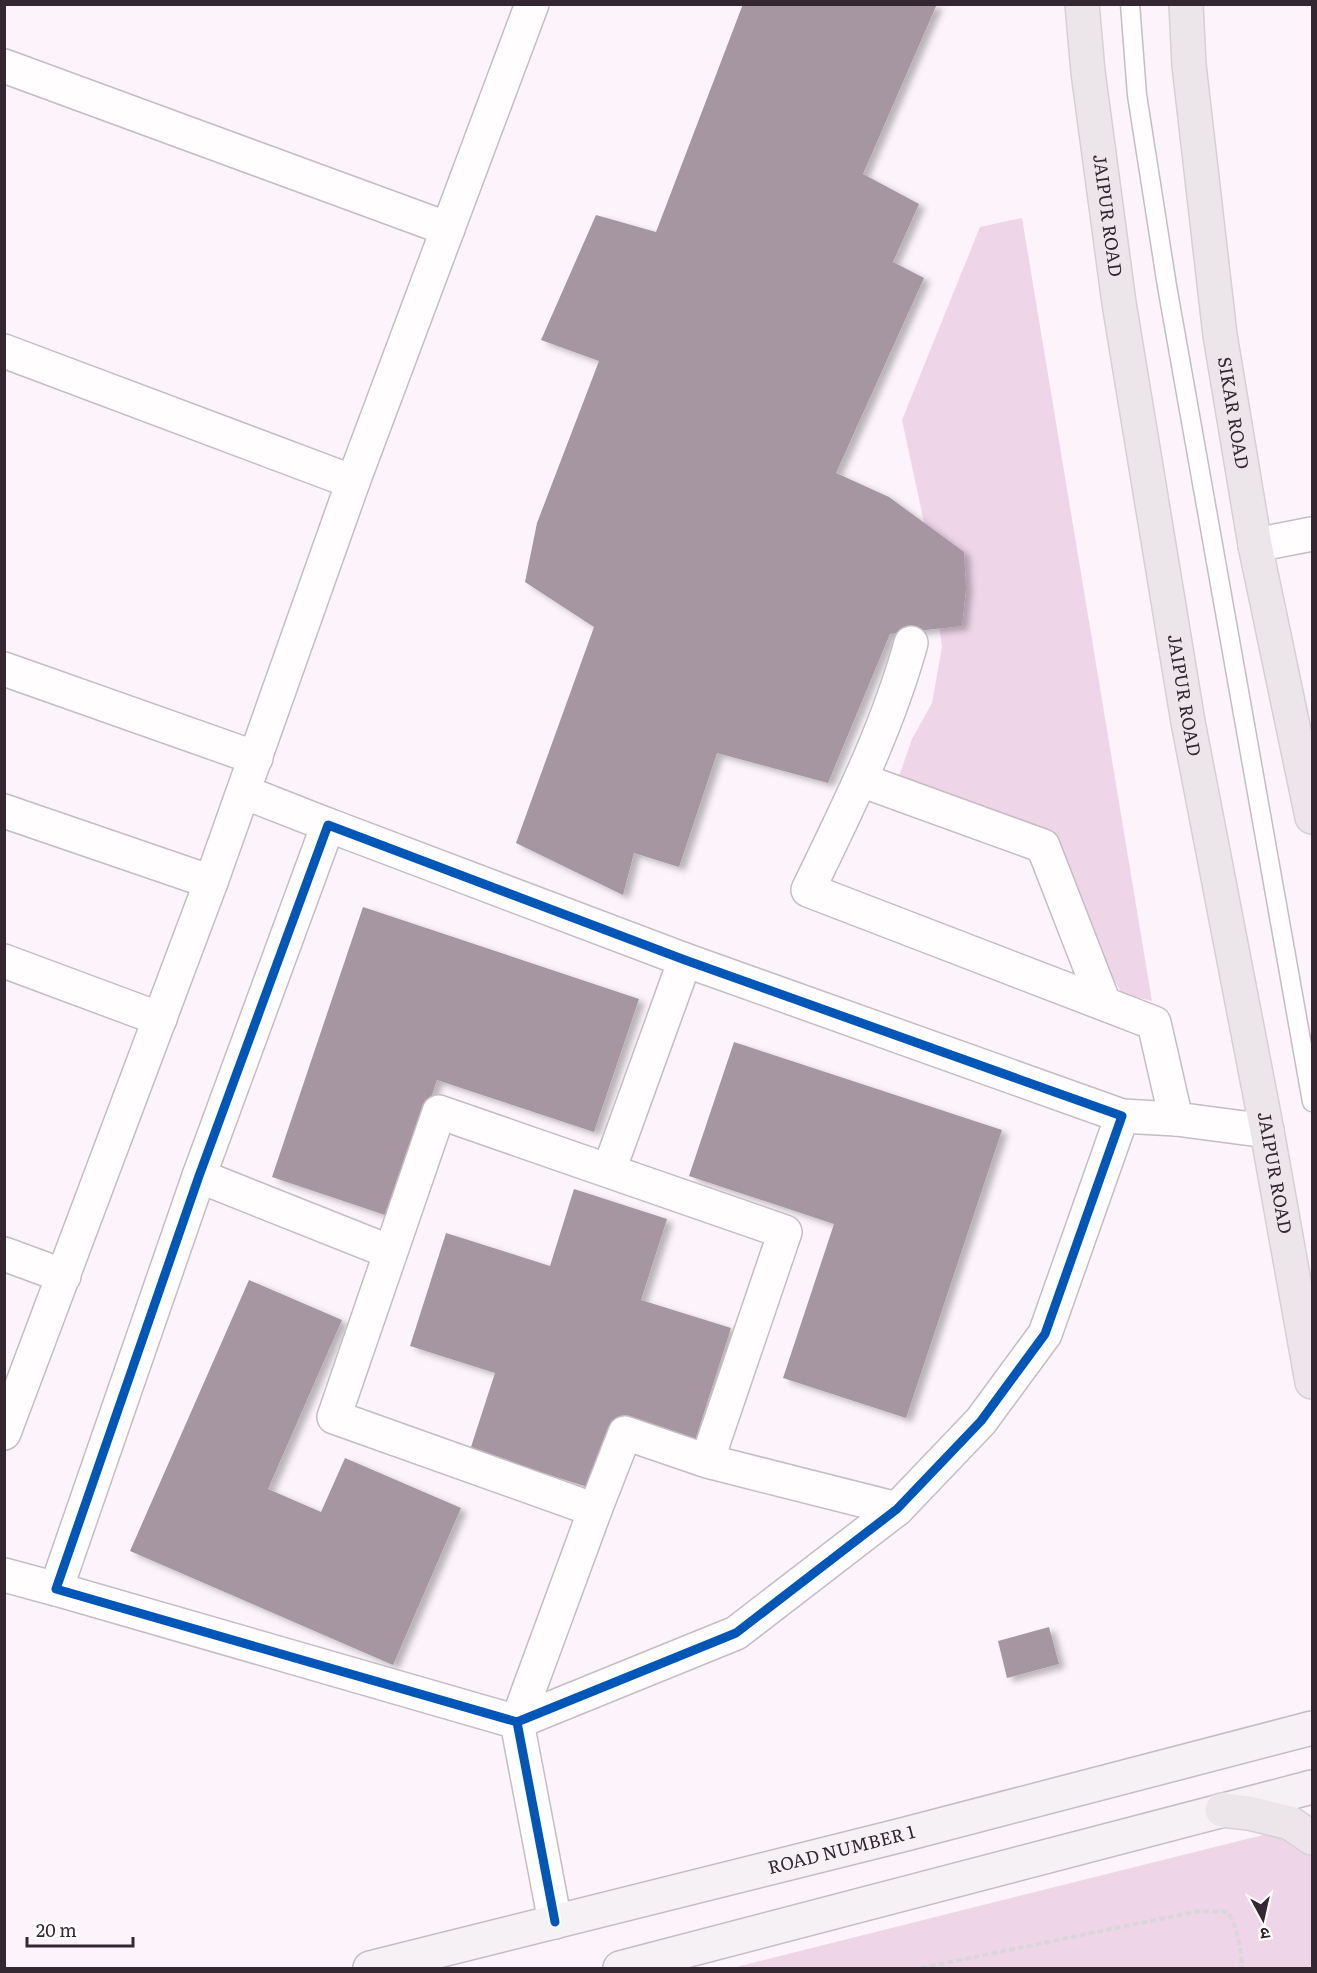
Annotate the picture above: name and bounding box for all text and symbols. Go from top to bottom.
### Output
street label: JAIPUR ROAD [1087,152,1130,278]
street label: SIKAR ROAD [1212,354,1257,471]
street label: JAIPUR ROAD [1162,632,1209,759]
street label: JAIPUR ROAD [1252,1109,1300,1236]
street label: ROAD NUMBER 1 [765,1817,918,1880]
north arrow [1233,1889,1293,1949]
scale bar [27,1910,134,1948]
text: 20 m [36,1916,77,1943]
text: उ [1258,1922,1272,1947]

